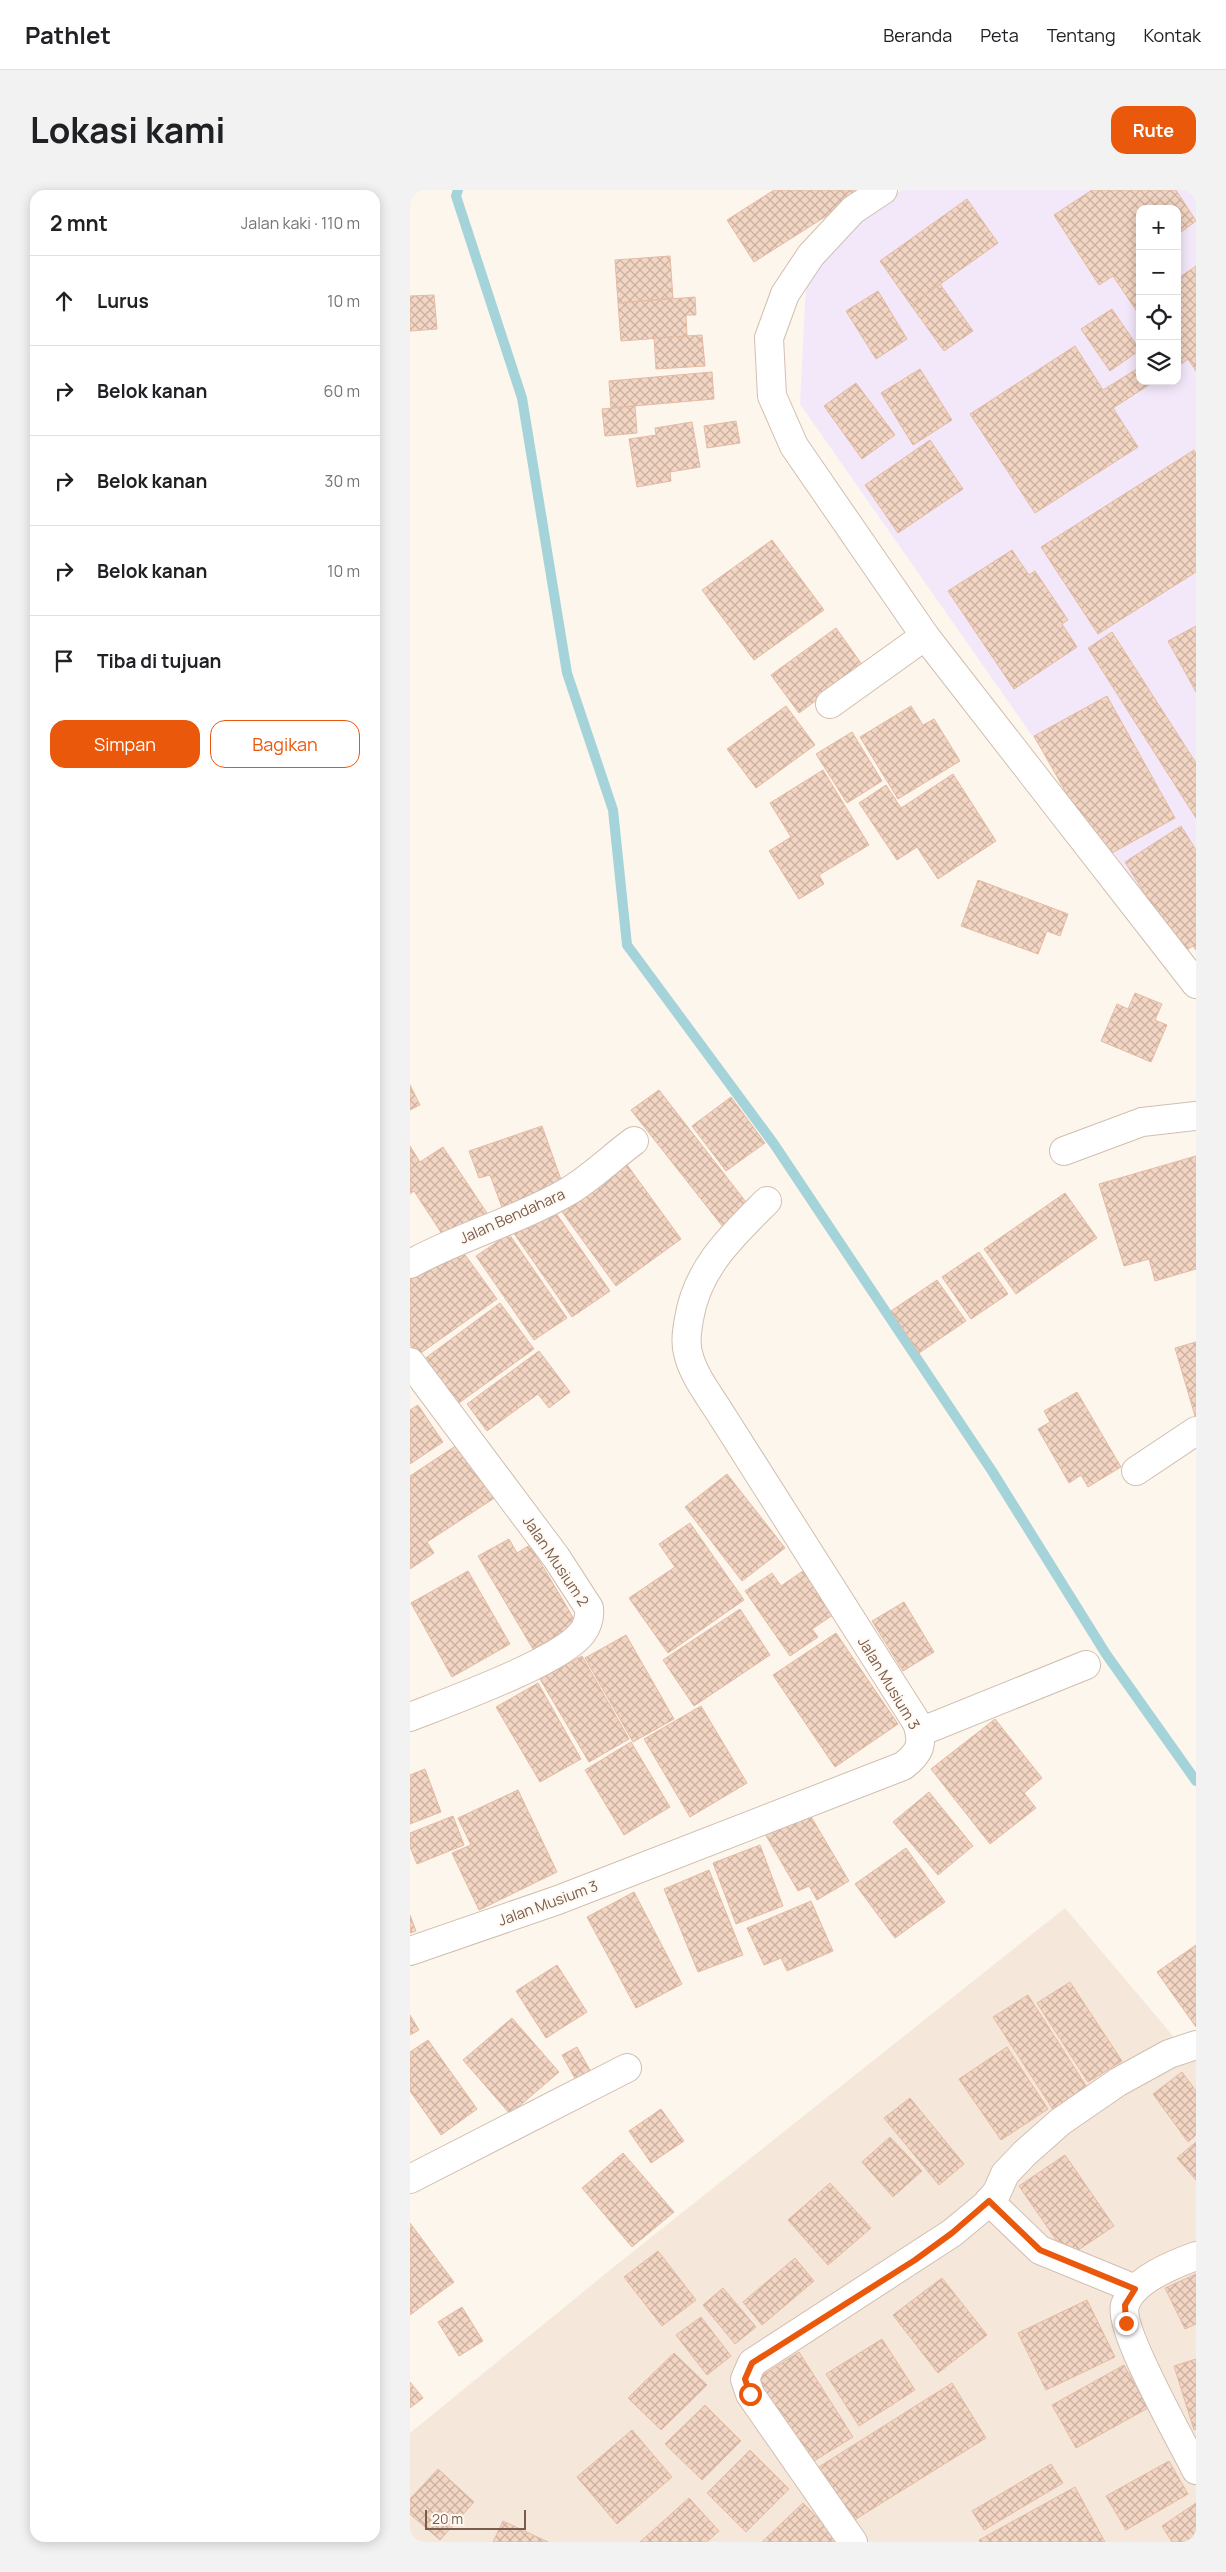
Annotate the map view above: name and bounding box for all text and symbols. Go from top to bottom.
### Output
text: Pathlet [25,18,111,51]
text: Beranda [883,23,952,47]
text: Peta [980,23,1019,47]
text: Tentang [1047,23,1116,47]
text: Kontak [1144,23,1201,47]
text: Lokasi kami [30,106,225,154]
button: Rute [1111,106,1196,154]
map controls [1136,205,1181,385]
button: + [1136,205,1181,250]
text: 2 mnt [50,209,108,237]
text: Jalan kaki · 110 m [241,212,360,234]
button: − [1136,250,1181,295]
icon: ahead [50,287,78,315]
text: Lurus [97,288,149,314]
text: 10 m [327,290,360,312]
button: locate [1136,295,1181,340]
button: layers [1136,340,1181,385]
icon: right [50,377,78,405]
text: Belok kanan [97,378,207,404]
text: 60 m [324,380,360,402]
icon: right [50,467,78,495]
text: Belok kanan [97,468,207,494]
text: 30 m [325,470,360,492]
icon: right [50,557,78,585]
text: Belok kanan [97,558,207,584]
text: 10 m [327,560,360,582]
icon: arrive [50,647,78,675]
text: Tiba di tujuan [97,648,221,674]
button: Simpan [50,720,200,768]
button: Bagikan [210,720,360,768]
street label: Jalan Bendahara [456,1183,568,1249]
street label: Jalan Musium 2 [518,1512,594,1610]
street label: Jalan Musium 3 [853,1633,925,1733]
street label: Jalan Musium 3 [495,1875,601,1931]
route end [1115,2312,1138,2335]
route start [739,2383,762,2406]
scale bar [425,2507,526,2530]
text: 20 m [432,2509,463,2528]

